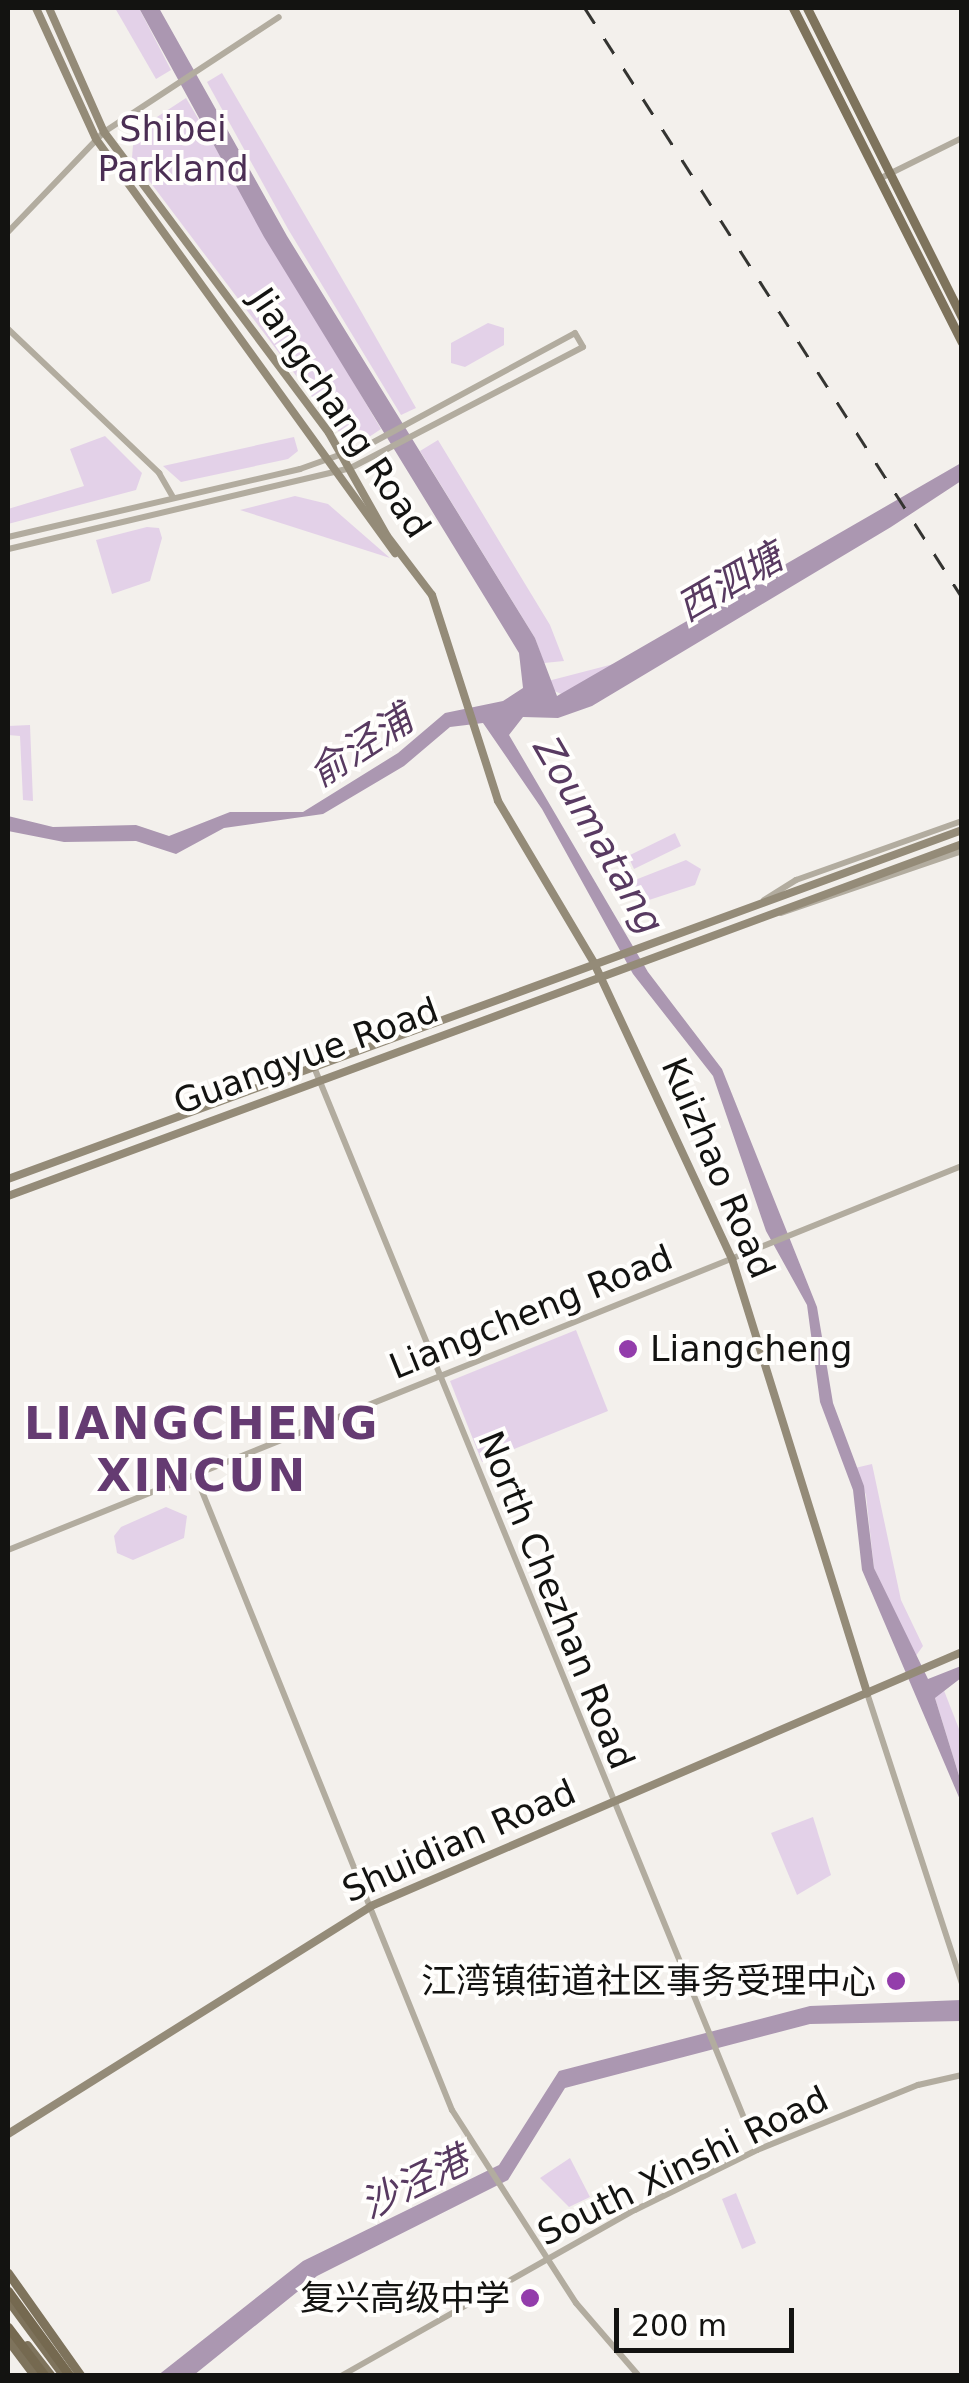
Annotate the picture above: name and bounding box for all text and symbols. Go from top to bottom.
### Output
park label: Shibei Parkland [97,108,249,190]
street label: Jiangchang Road [241,280,439,546]
water label: 西泗塘 [669,535,791,631]
water label: 俞泾浦 [301,697,421,797]
water label: Zoumatang [523,729,673,943]
street label: Guangyue Road [168,989,444,1123]
street label: Kuizhao Road [653,1051,783,1285]
street label: Liangcheng Road [383,1236,679,1388]
place label: Liangcheng [650,1328,852,1370]
marker: Liangcheng [615,1336,641,1362]
district label: LIANGCHENG XINCUN [24,1397,380,1503]
street label: North Chezhan Road [469,1425,643,1775]
street label: Shuidian Road [336,1771,582,1911]
place label: 江湾镇街道社区事务受理中心 [421,1960,876,2002]
marker: 江湾镇街道社区事务受理中心 [885,1970,907,1992]
street label: South Xinshi Road [531,2077,835,2255]
water label: 沙泾港 [354,2138,476,2228]
place label: 复兴高级中学 [300,2277,510,2319]
marker: 复兴高级中学 [519,2287,541,2309]
scale bar [619,2288,799,2350]
text: 200 m [631,2308,727,2343]

